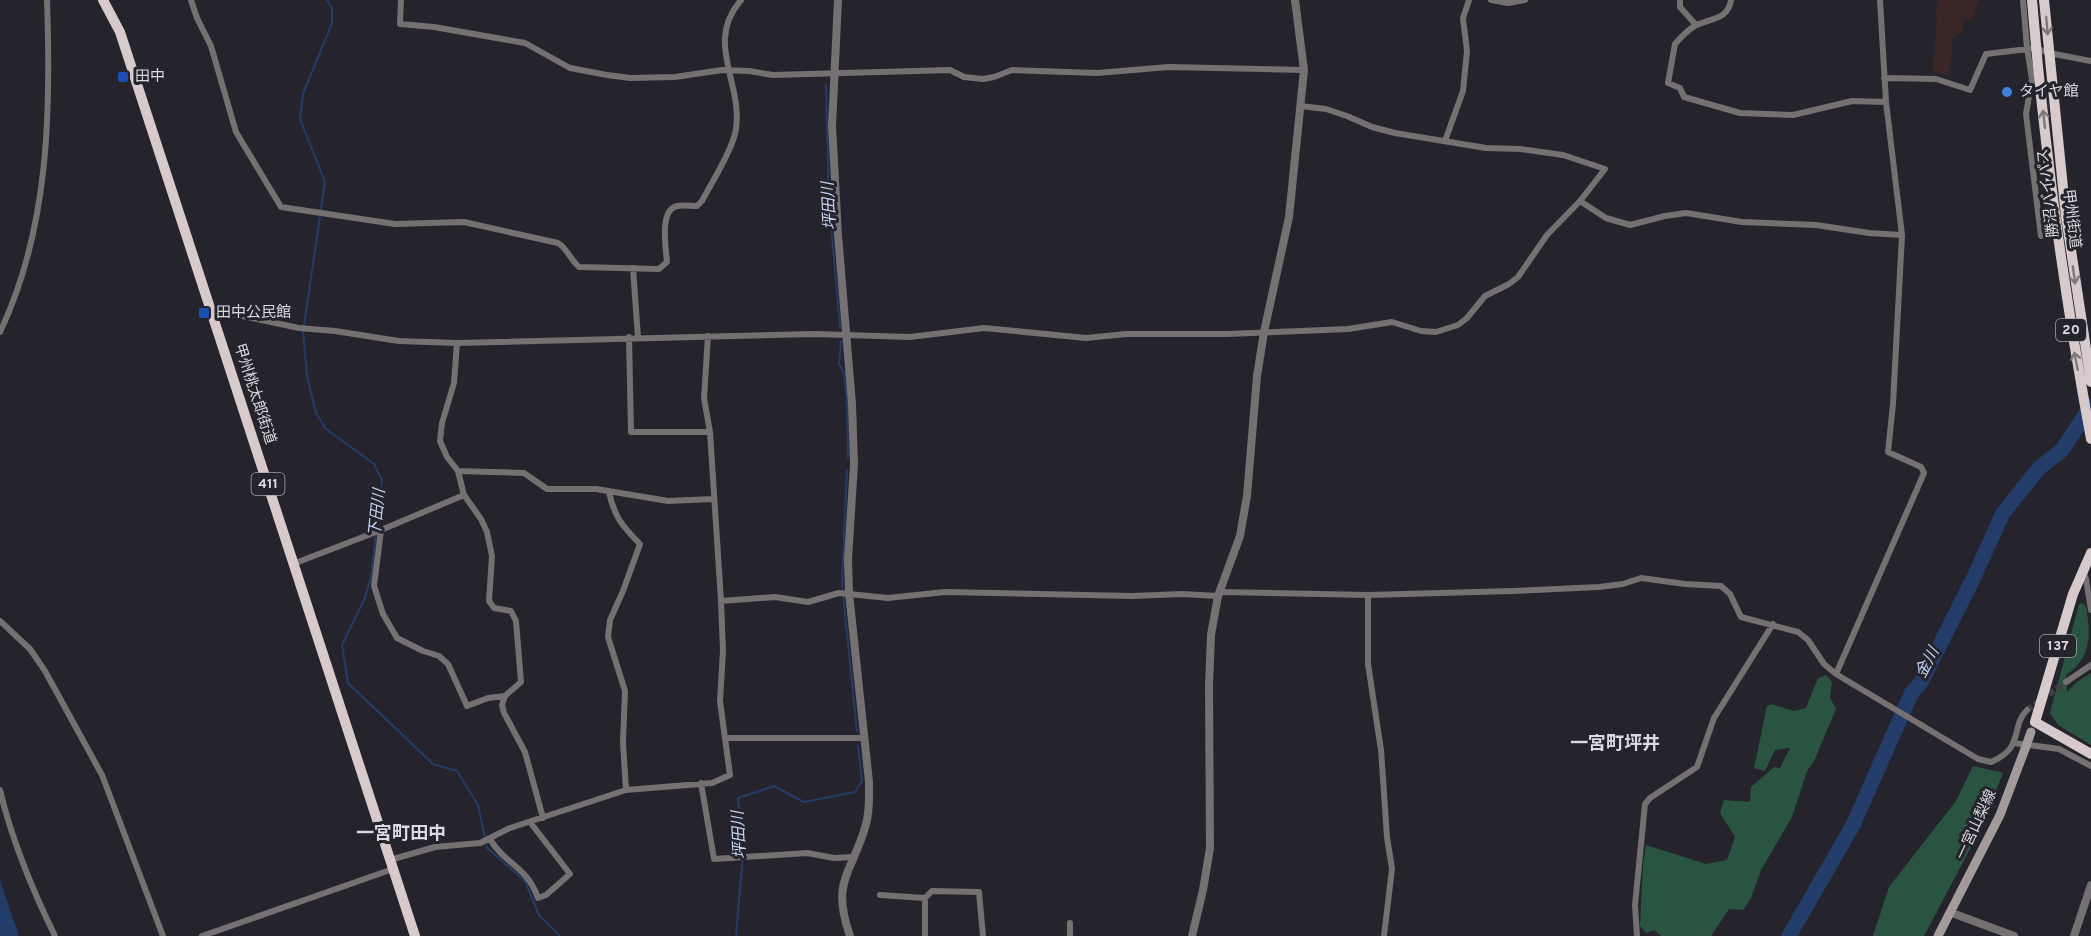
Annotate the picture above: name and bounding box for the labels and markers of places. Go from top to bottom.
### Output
place label: 田中 [135,68,165,87]
marker: 田中 [116,70,130,84]
place label: タイヤ館 [2019,83,2079,102]
marker: タイヤ館 [2000,85,2014,99]
place label: 田中公民館 [216,304,291,323]
marker: 田中公民館 [197,306,211,320]

